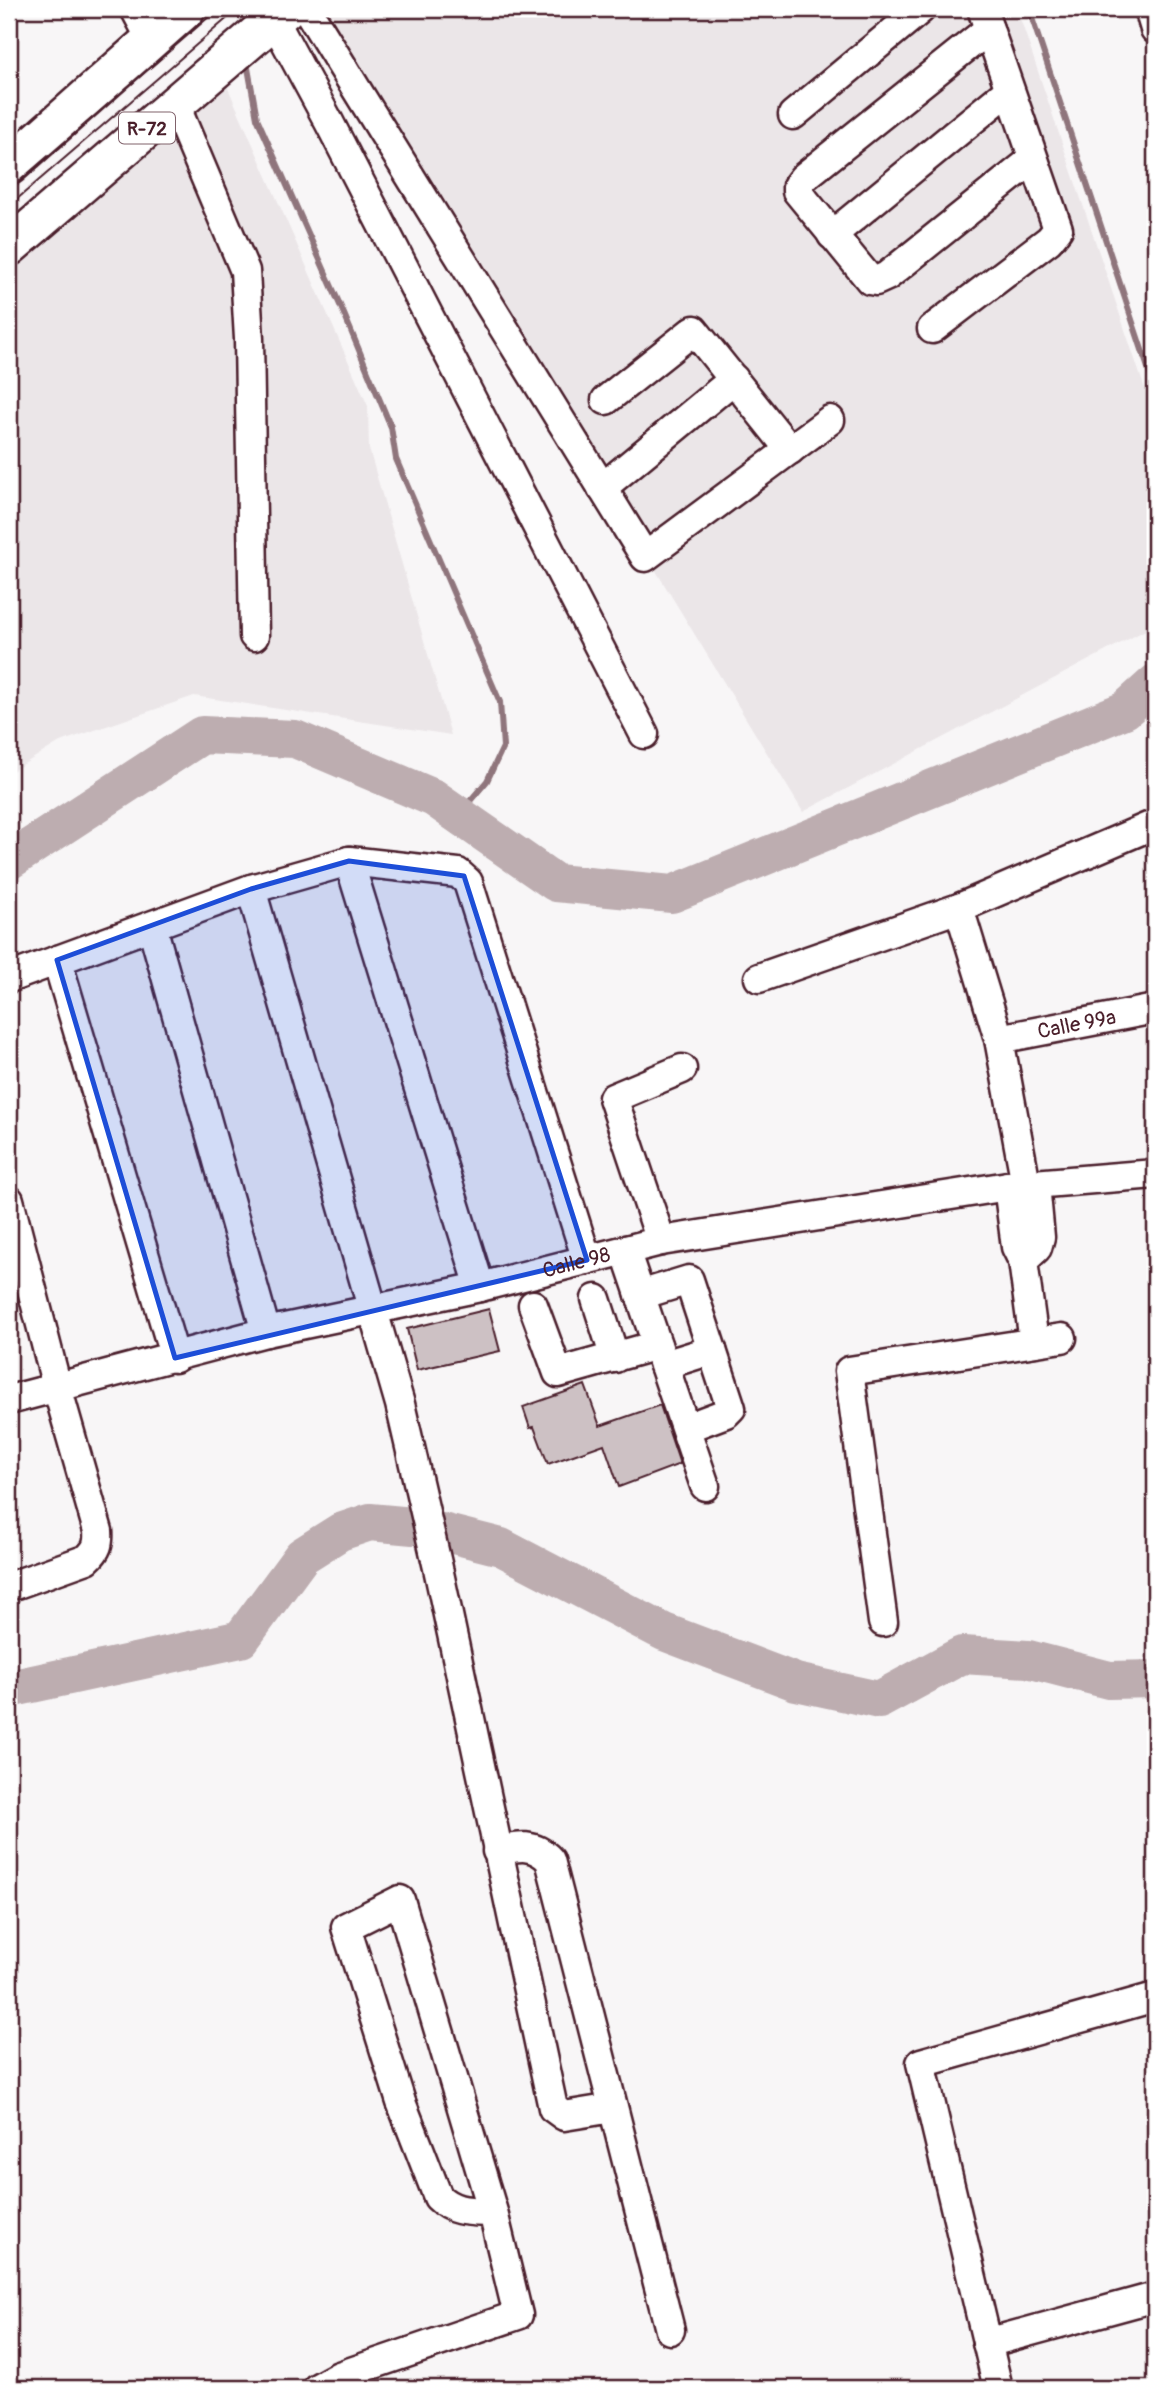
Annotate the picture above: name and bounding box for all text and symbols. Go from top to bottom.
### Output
road number: R-72 [119,112,175,144]
street label: Calle 99a [1035,1004,1118,1045]
street label: Calle 98 [540,1241,613,1285]

